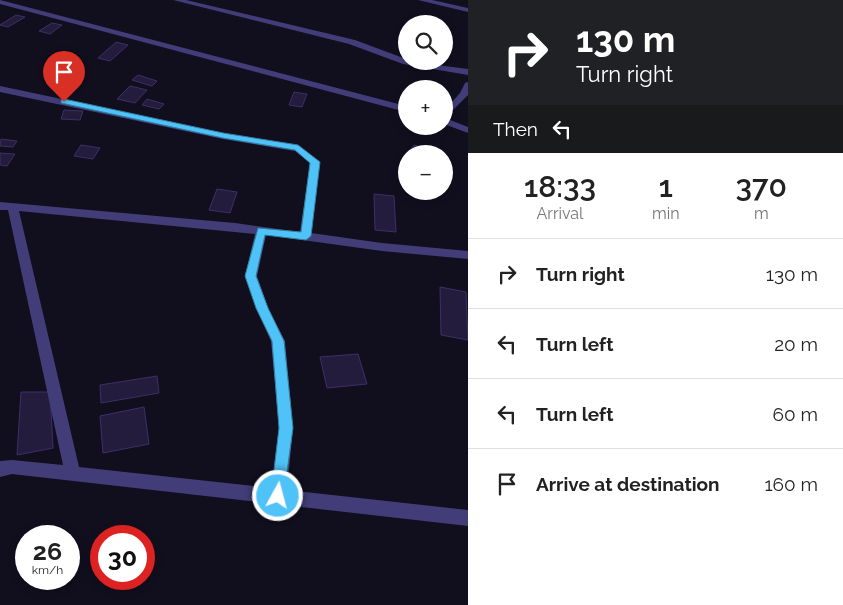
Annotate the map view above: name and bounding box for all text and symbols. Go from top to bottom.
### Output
map controls [398,15,453,200]
button: search [398,15,453,70]
text: 130 m [576,19,675,60]
icon: right [493,20,558,85]
pin [43,51,85,102]
icon: arrive [50,58,78,86]
text: Turn right [576,61,673,87]
button: + [398,80,453,135]
icon: left [548,115,576,143]
text: Then [493,118,538,140]
button: − [398,145,453,200]
text: 18:33 [524,169,596,204]
text: 1 [659,169,673,204]
text: 370 [736,169,787,204]
text: Arrival [537,204,583,223]
text: min [652,204,679,223]
text: m [754,204,769,223]
icon: right [493,260,521,288]
text: Turn right [536,263,625,285]
text: 130 m [766,263,818,285]
icon: left [493,330,521,358]
text: Turn left [536,333,613,355]
text: 20 m [774,333,818,355]
icon: left [493,400,521,428]
text: Turn left [536,403,613,425]
text: 60 m [773,403,818,425]
position arrow [251,469,303,521]
icon: arrive [493,470,521,498]
text: Arrive at destination [536,473,720,495]
text: 160 m [764,473,818,495]
speed limit sign: 30 [90,525,155,590]
text: 26 [33,536,62,566]
text: km/h [32,563,63,577]

